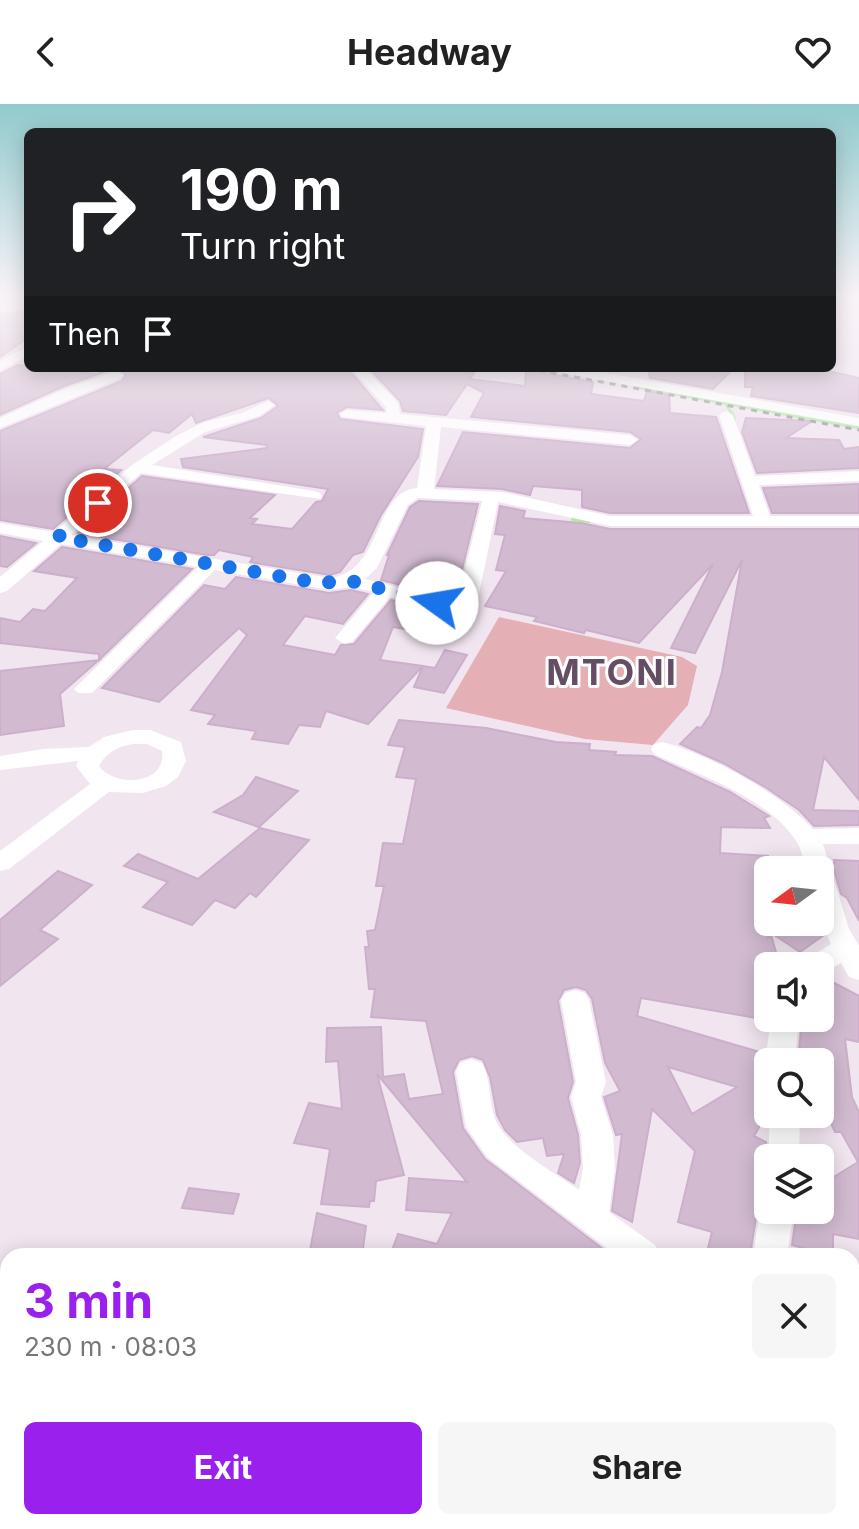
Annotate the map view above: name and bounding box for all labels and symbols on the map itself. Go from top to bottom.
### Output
pin [64,469,132,537]
position arrow [395,561,479,645]
district label: MTONI [546,650,678,694]
north arrow [754,856,834,936]

